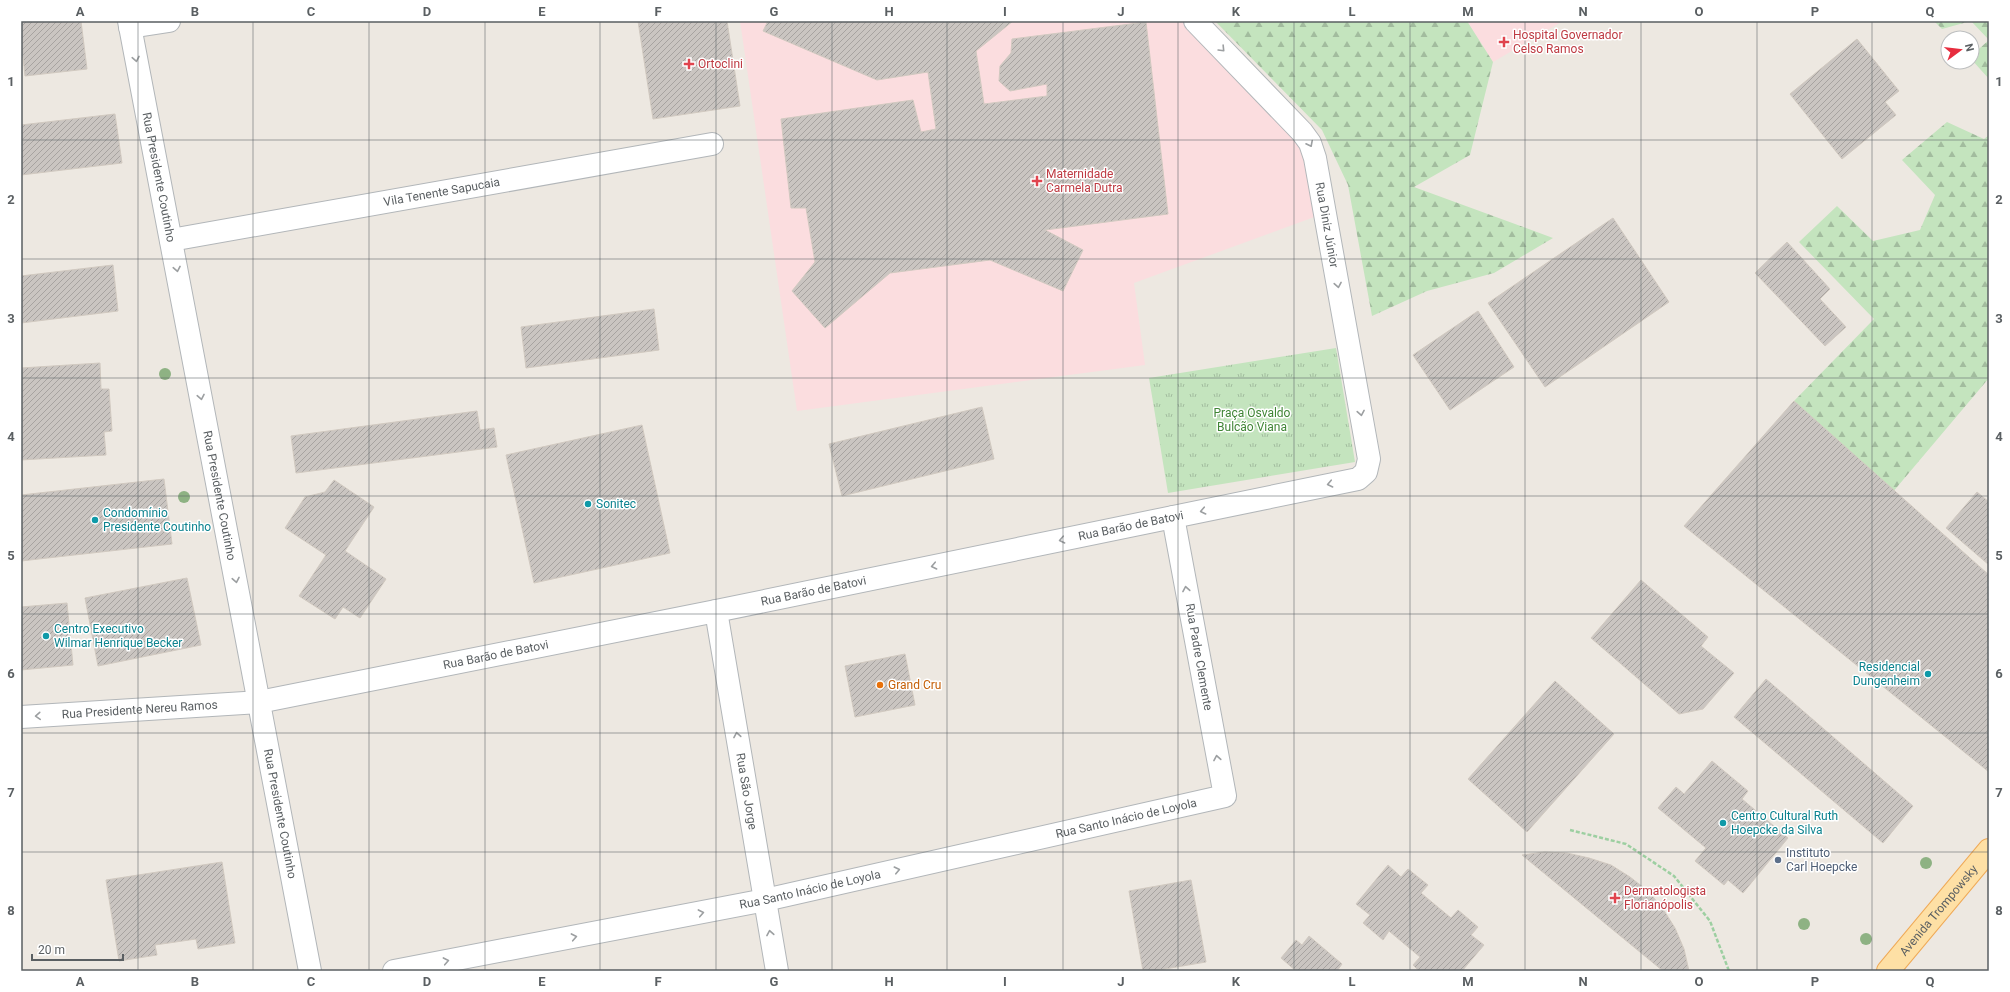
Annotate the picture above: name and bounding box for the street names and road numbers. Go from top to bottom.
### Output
street label: Rua Presidente Coutinho [140,111,178,243]
street label: Vila Tenente Sapucaia [382,175,501,209]
street label: Rua Diniz Júnior [1313,181,1341,269]
street label: Rua Presidente Coutinho [200,429,239,562]
street label: Rua Barão de Batovi [1077,508,1185,543]
street label: Rua Barão de Batovi [760,573,868,609]
street label: Rua Padre Clemente [1183,602,1215,712]
street label: Rua Barão de Batovi [442,637,550,672]
street label: Rua Presidente Nereu Ramos [61,698,218,721]
street label: Rua Presidente Coutinho [261,748,299,880]
street label: Rua São Jorge [733,752,760,831]
street label: Rua Santo Inácio de Loyola [1054,796,1198,841]
street label: Avenida Trompowsky [1897,862,1981,959]
street label: Rua Santo Inácio de Loyola [738,867,882,912]

